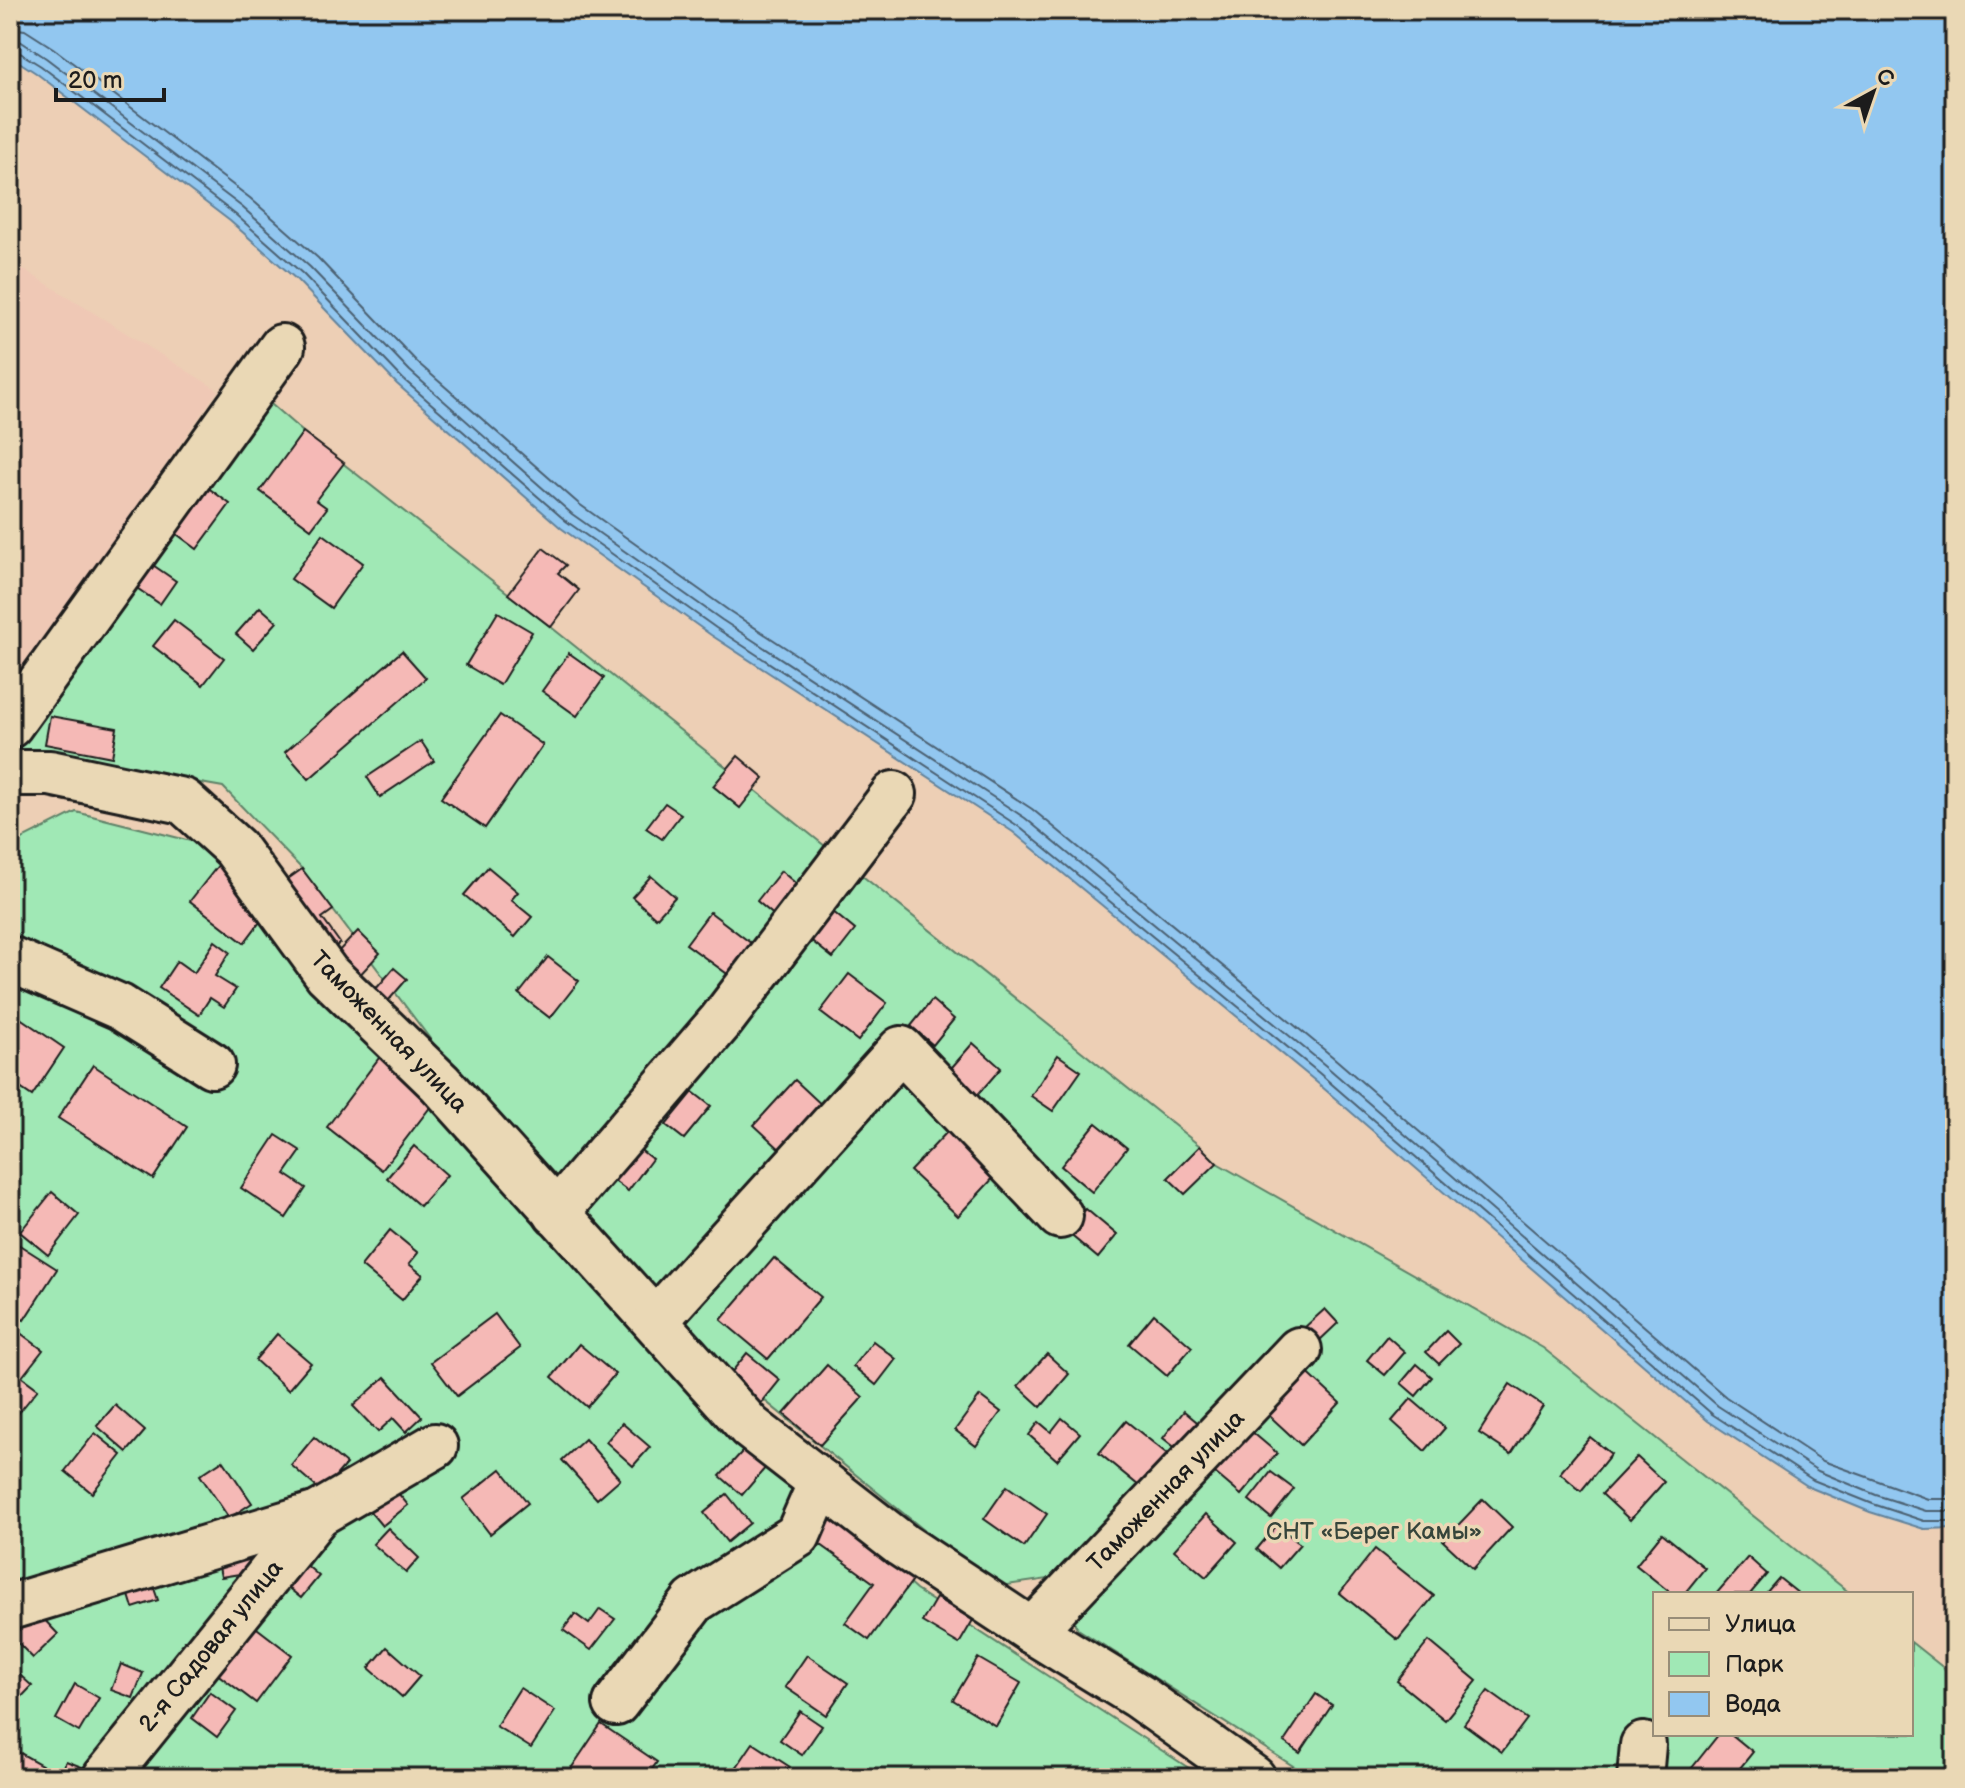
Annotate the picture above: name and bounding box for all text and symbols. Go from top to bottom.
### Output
scale bar [56,52,164,102]
north arrow [1833,52,1913,132]
text: С [1870,63,1899,93]
text: 20 m [68,66,123,95]
street label: Таможенная улица [304,945,474,1119]
street label: Таможенная улица [1081,1404,1251,1578]
park label: СНТ «Берег Камы» [1266,1517,1482,1546]
street label: 2-я Садовая улица [133,1554,289,1738]
legend [1653,1592,1913,1736]
text: Улица [1725,1610,1796,1639]
text: Парк [1725,1650,1784,1679]
text: Вода [1725,1690,1781,1719]

